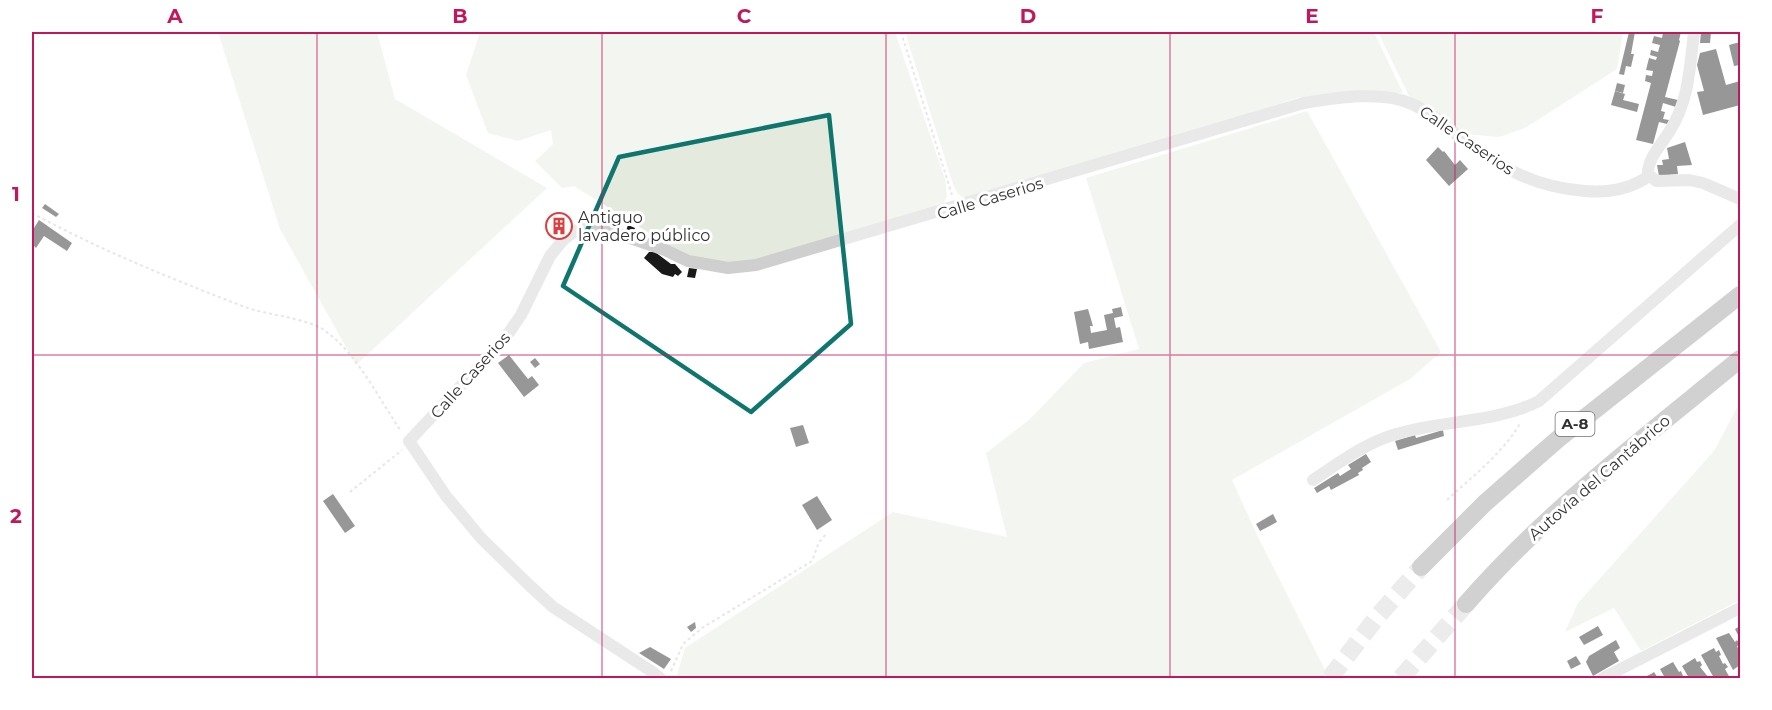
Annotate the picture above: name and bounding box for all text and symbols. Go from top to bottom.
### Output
text: A [166,4,183,28]
text: B [452,4,468,28]
text: C [737,4,752,28]
text: D [1020,4,1036,28]
text: E [1305,4,1319,28]
text: F [1591,4,1604,28]
street label: Calle Caserios [1416,102,1518,179]
street label: Calle Caserios [935,173,1046,224]
text: 1 [12,182,20,206]
place label: Antiguo lavadero público [578,208,710,245]
building icon: Antiguo lavadero público [544,211,574,241]
street label: Calle Caserios [427,328,514,422]
street label: Autovía del Cantábrico [1525,411,1674,544]
road number: A-8 [1556,412,1594,436]
text: 2 [10,504,22,528]

